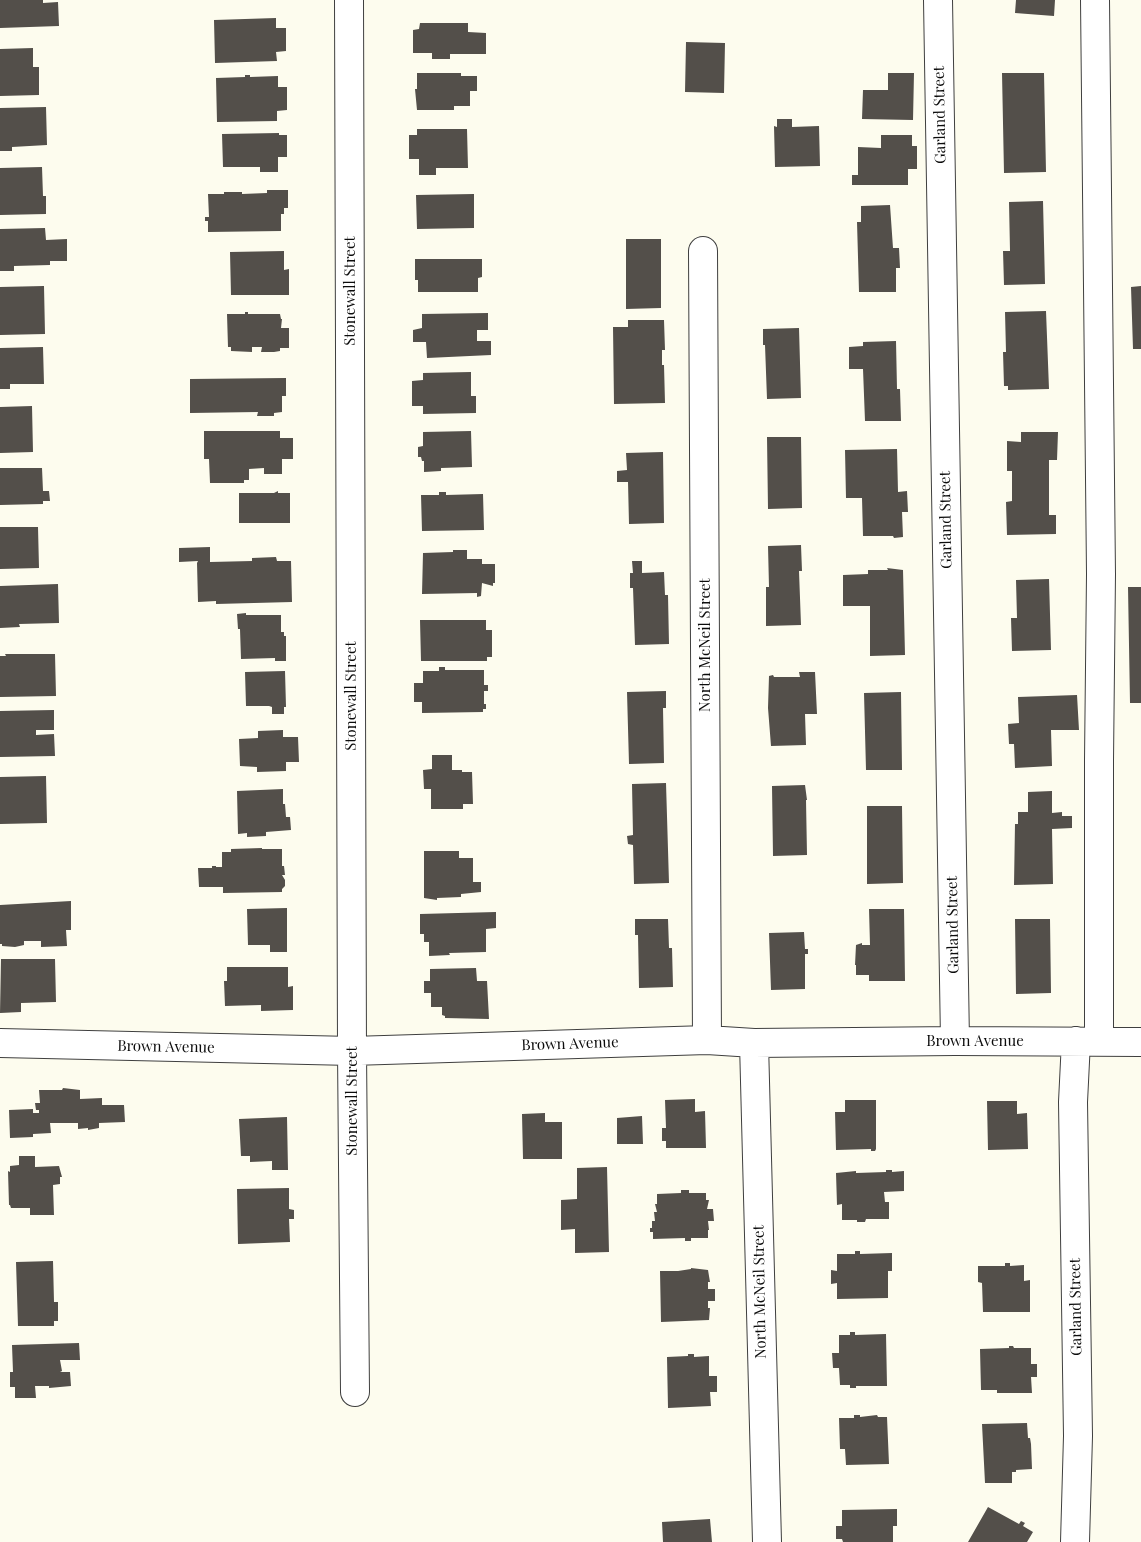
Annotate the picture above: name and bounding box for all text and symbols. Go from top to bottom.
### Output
street label: Garland Street [930,66,950,164]
street label: Stonewall Street [341,236,359,346]
street label: Garland Street [936,471,956,569]
street label: North McNeil Street [696,578,714,712]
street label: Stonewall Street [342,641,360,751]
street label: Garland Street [943,876,963,974]
street label: Brown Avenue [926,1032,1024,1050]
street label: Brown Avenue [521,1033,619,1055]
street label: Brown Avenue [117,1037,215,1057]
street label: Stonewall Street [343,1046,361,1156]
street label: North McNeil Street [750,1225,770,1359]
street label: Garland Street [1066,1258,1086,1356]

